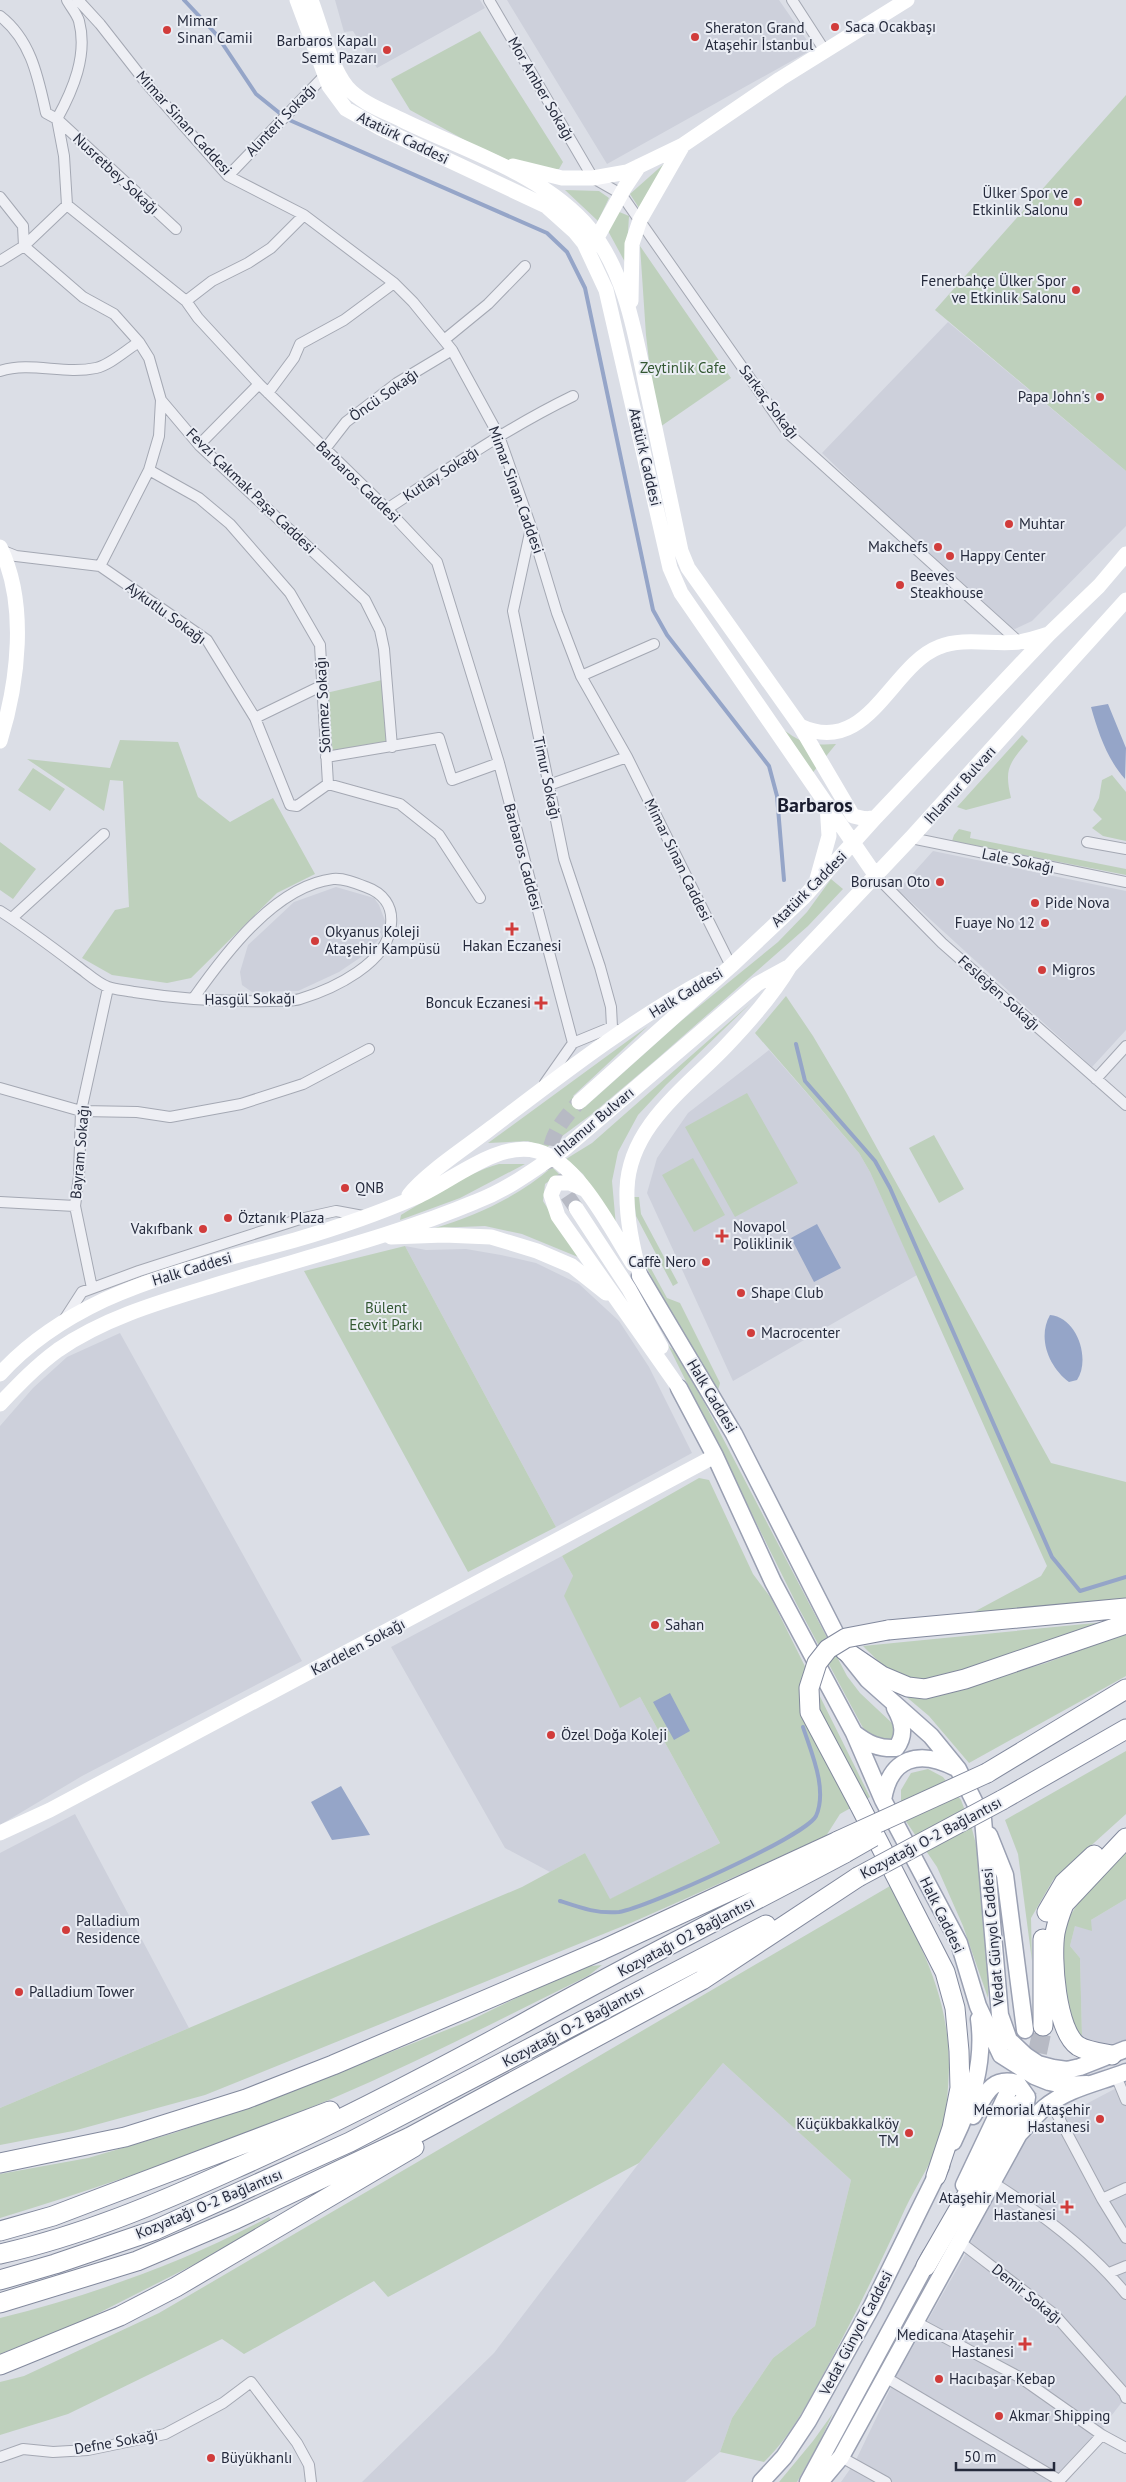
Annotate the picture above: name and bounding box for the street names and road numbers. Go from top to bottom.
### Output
street label: Mor Amber Sokağı [504,33,579,144]
street label: Mimar Sinan Caddesi [132,66,236,179]
street label: Alınteri Sokağı [241,79,320,160]
street label: Atatürk Caddesi [354,107,452,168]
street label: Nusretbey Sokağı [69,129,163,218]
street label: Sarkaç Sokağı [735,361,804,443]
street label: Öncü Sokağı [345,364,422,425]
street label: Atatürk Caddesi [625,406,666,508]
street label: Mimar Sinan Caddesi [485,423,548,556]
street label: Fevzi Çakmak Paşa Caddesi [183,424,320,558]
street label: Barbaros Caddesi [312,437,405,527]
street label: Kutlay Sokağı [399,442,482,505]
street label: Aykutlu Sokağı [122,577,210,648]
street label: Sönmez Sokağı [310,656,335,754]
street label: Timur Sokağı [529,735,566,821]
street label: Ihlamur Bulvarı [920,742,1000,828]
street label: Mimar Sinan Caddesi [640,795,716,924]
street label: Barbaros Caddesi [500,801,547,913]
street label: Lale Sokağı [980,844,1056,877]
street label: Atatürk Caddesi [767,847,851,931]
street label: Fesleğen Sokağı [954,951,1044,1035]
street label: Halk Caddesi [645,963,726,1022]
street label: Hasgül Sokağı [204,988,296,1009]
street label: Ihlamur Bulvarı [550,1083,638,1161]
street label: Bayram Sokağı [66,1104,93,1200]
street label: Halk Caddesi [150,1247,234,1290]
street label: Halk Caddesi [683,1355,742,1436]
street label: Kardelen Sokağı [307,1614,408,1679]
street label: Kozyatağı O-2 Bağlantısı [857,1792,1005,1883]
street label: Vedat Günyol Caddesi [977,1867,1008,2008]
street label: Halk Caddesi [916,1874,969,1956]
street label: Kozyatağı O2 Bağlantısı [614,1892,757,1981]
street label: Kozyatağı O-2 Bağlantısı [499,1980,647,2071]
street label: Kozyatağı O-2 Bağlantısı [133,2164,285,2243]
street label: Demir Sokağı [988,2259,1066,2328]
street label: Vedat Günyol Caddesi [814,2267,896,2399]
street label: Defne Sokağı [73,2425,159,2458]

